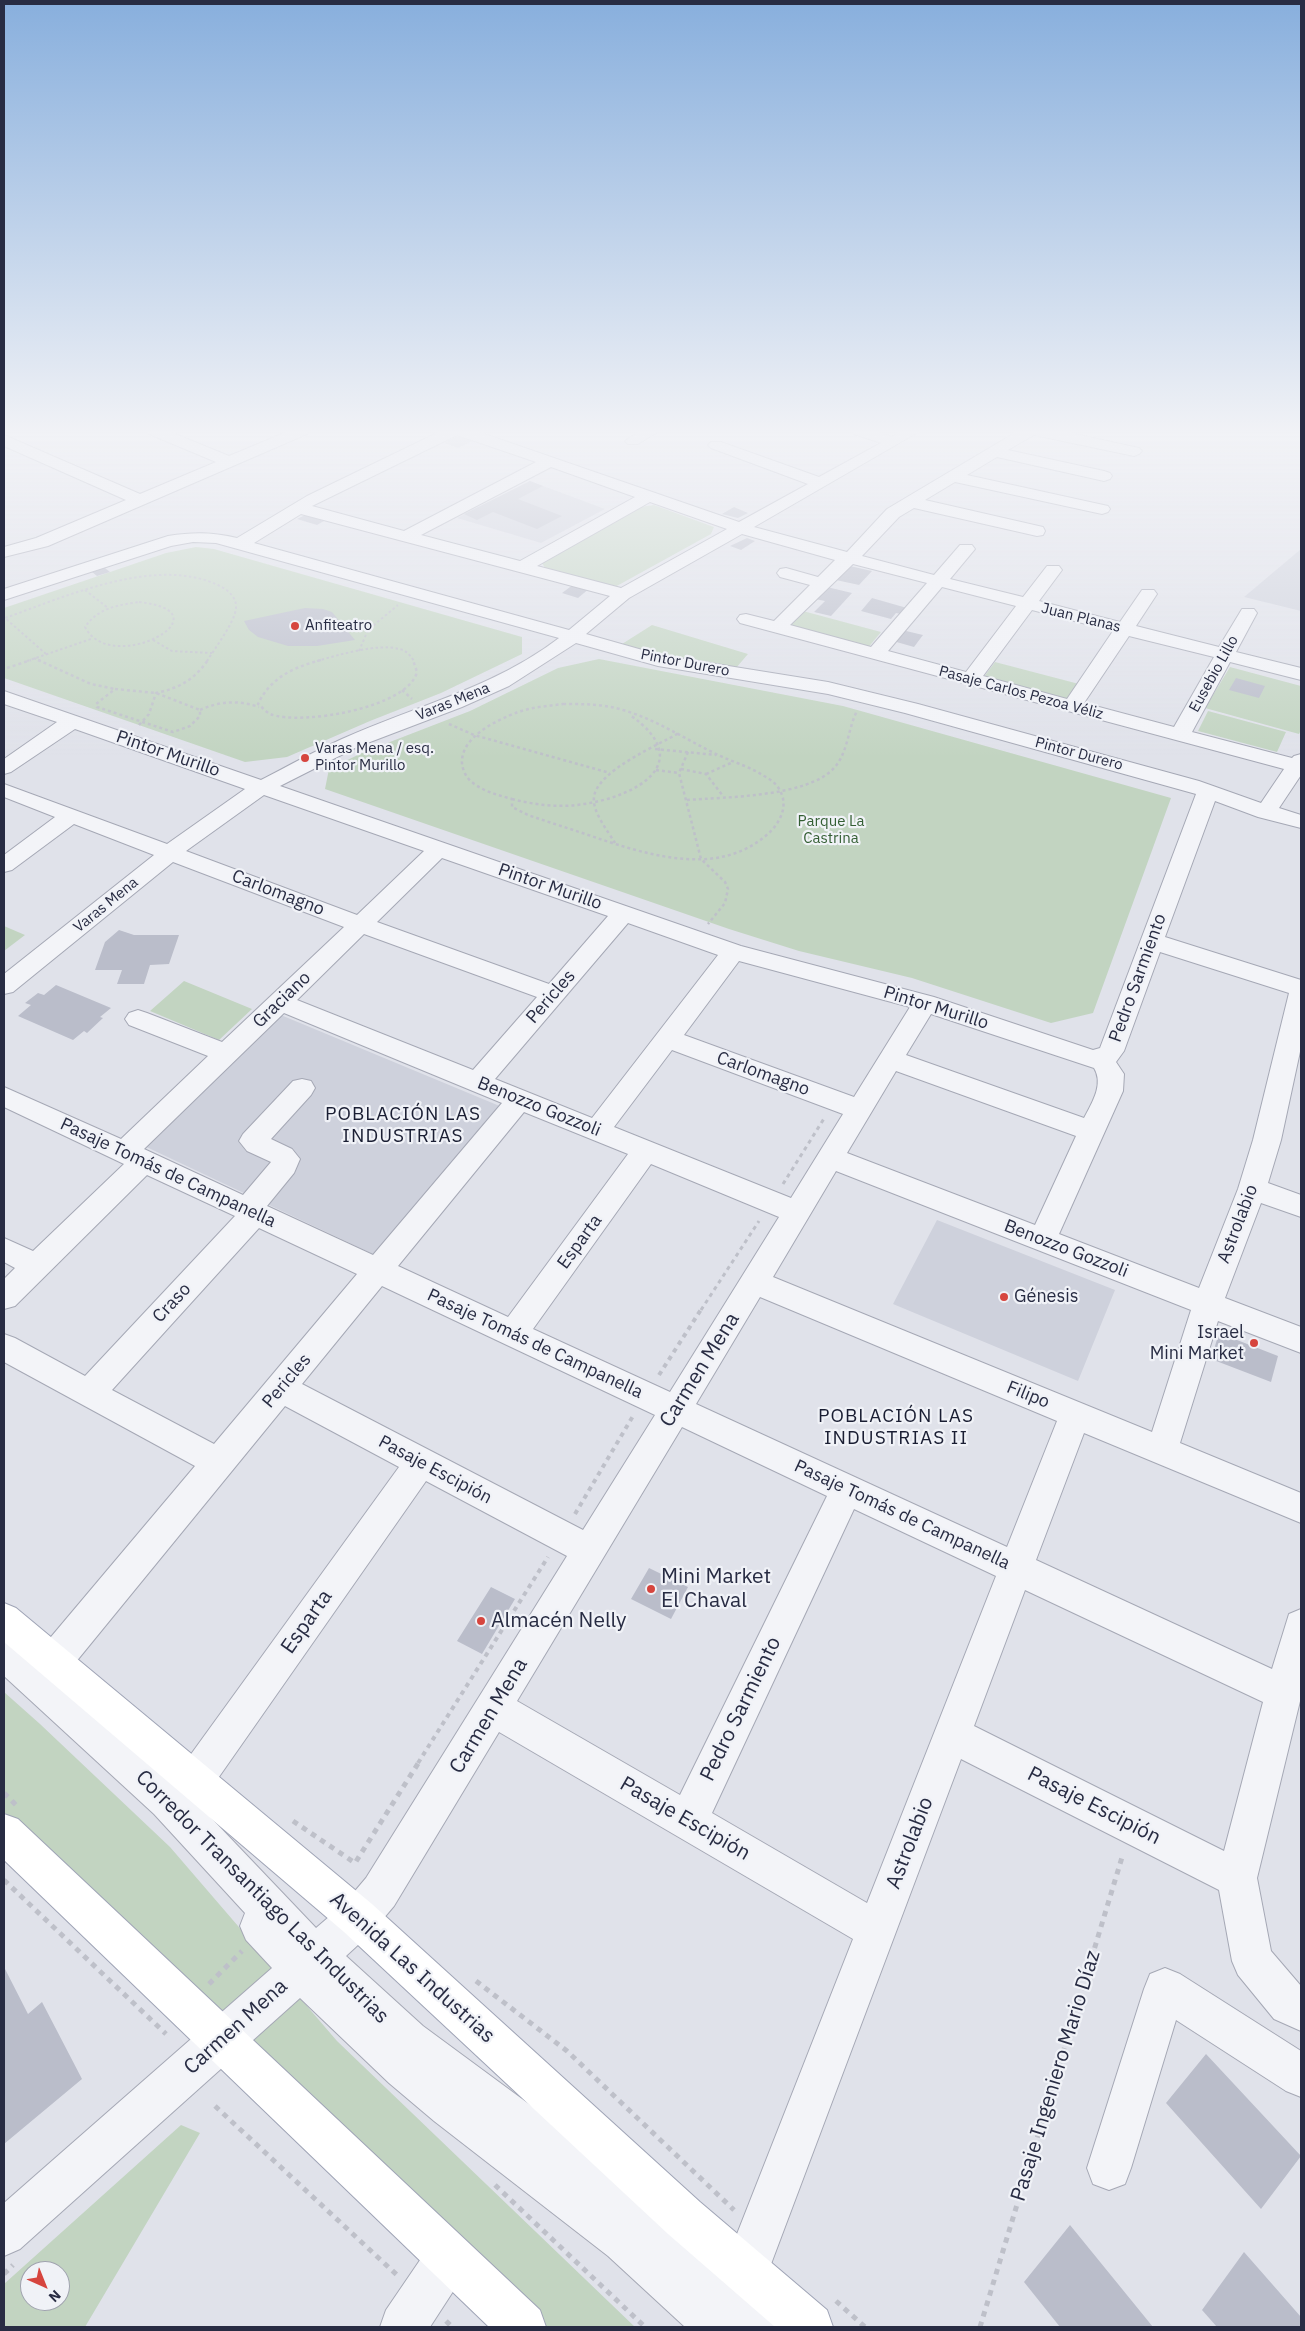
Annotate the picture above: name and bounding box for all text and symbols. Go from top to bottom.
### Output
street label: Juan Planas [1039,599,1123,637]
place label: Anfiteatro [305,617,372,635]
marker: Anfiteatro [289,620,301,632]
street label: Eusebio Lillo [1186,632,1242,716]
street label: Pintor Durero [639,646,731,680]
street label: Pasaje Carlos Pezoa Véliz [937,662,1105,724]
street label: Varas Mena [413,679,493,725]
street label: Pintor Murillo [113,726,223,782]
street label: Pintor Durero [1033,734,1125,774]
place label: Varas Mena / esq. Pintor Murillo [315,740,434,775]
marker: Varas Mena / esq. Pintor Murillo [299,752,311,764]
park label: Parque La Castrina [798,813,864,848]
street label: Pintor Murillo [495,859,605,915]
street label: Carlomagno [229,865,327,921]
street label: Varas Mena [70,873,142,937]
street label: Pedro Sarmiento [1105,911,1171,1045]
street label: Pericles [522,966,580,1028]
street label: Graciano [249,967,315,1033]
street label: Pintor Murillo [881,982,991,1034]
street label: Carlomagno [713,1047,813,1101]
street label: Benozzo Gozzoli [474,1072,604,1142]
district label: POBLACIÓN LAS INDUSTRIAS [323,1104,483,1148]
street label: Pasaje Tomás de Campanella [57,1113,279,1233]
street label: Astrolabio [1213,1182,1263,1266]
street label: Esparta [553,1211,607,1273]
street label: Benozzo Gozzoli [1001,1215,1131,1283]
street label: Craso [148,1279,196,1327]
street label: Pasaje Tomás de Campanella [424,1284,646,1404]
place label: Génesis [1014,1286,1079,1308]
marker: Génesis [998,1291,1010,1303]
street label: Carmen Mena [655,1308,745,1432]
place label: Israel Mini Market [1150,1322,1244,1365]
marker: Israel Mini Market [1248,1337,1260,1349]
street label: Pericles [258,1349,316,1413]
street label: Filipo [1003,1377,1053,1413]
district label: POBLACIÓN LAS INDUSTRIAS II [816,1406,976,1450]
street label: Pasaje Escipión [375,1431,495,1509]
street label: Pasaje Tomás de Campanella [791,1455,1013,1575]
place label: Mini Market El Chaval [661,1564,771,1614]
marker: Mini Market El Chaval [645,1583,657,1595]
street label: Esparta [276,1585,338,1659]
place label: Almacén Nelly [491,1608,627,1634]
marker: Almacén Nelly [475,1615,487,1627]
street label: Pedro Sarmiento [695,1633,787,1785]
street label: Carmen Mena [445,1654,533,1778]
street label: Pasaje Escipión [1023,1762,1165,1850]
street label: Corredor Transantiago Las Industrias [130,1765,394,2029]
street label: Pasaje Escipión [615,1772,755,1866]
street label: Astrolabio [881,1793,939,1893]
street label: Avenida Las Industrias [324,1887,500,2049]
street label: Pasaje Ingeniero Mario Díaz [1006,1948,1106,2204]
street label: Carmen Mena [179,1974,293,2080]
north arrow [20,2261,70,2311]
text: N [45,2286,65,2306]

